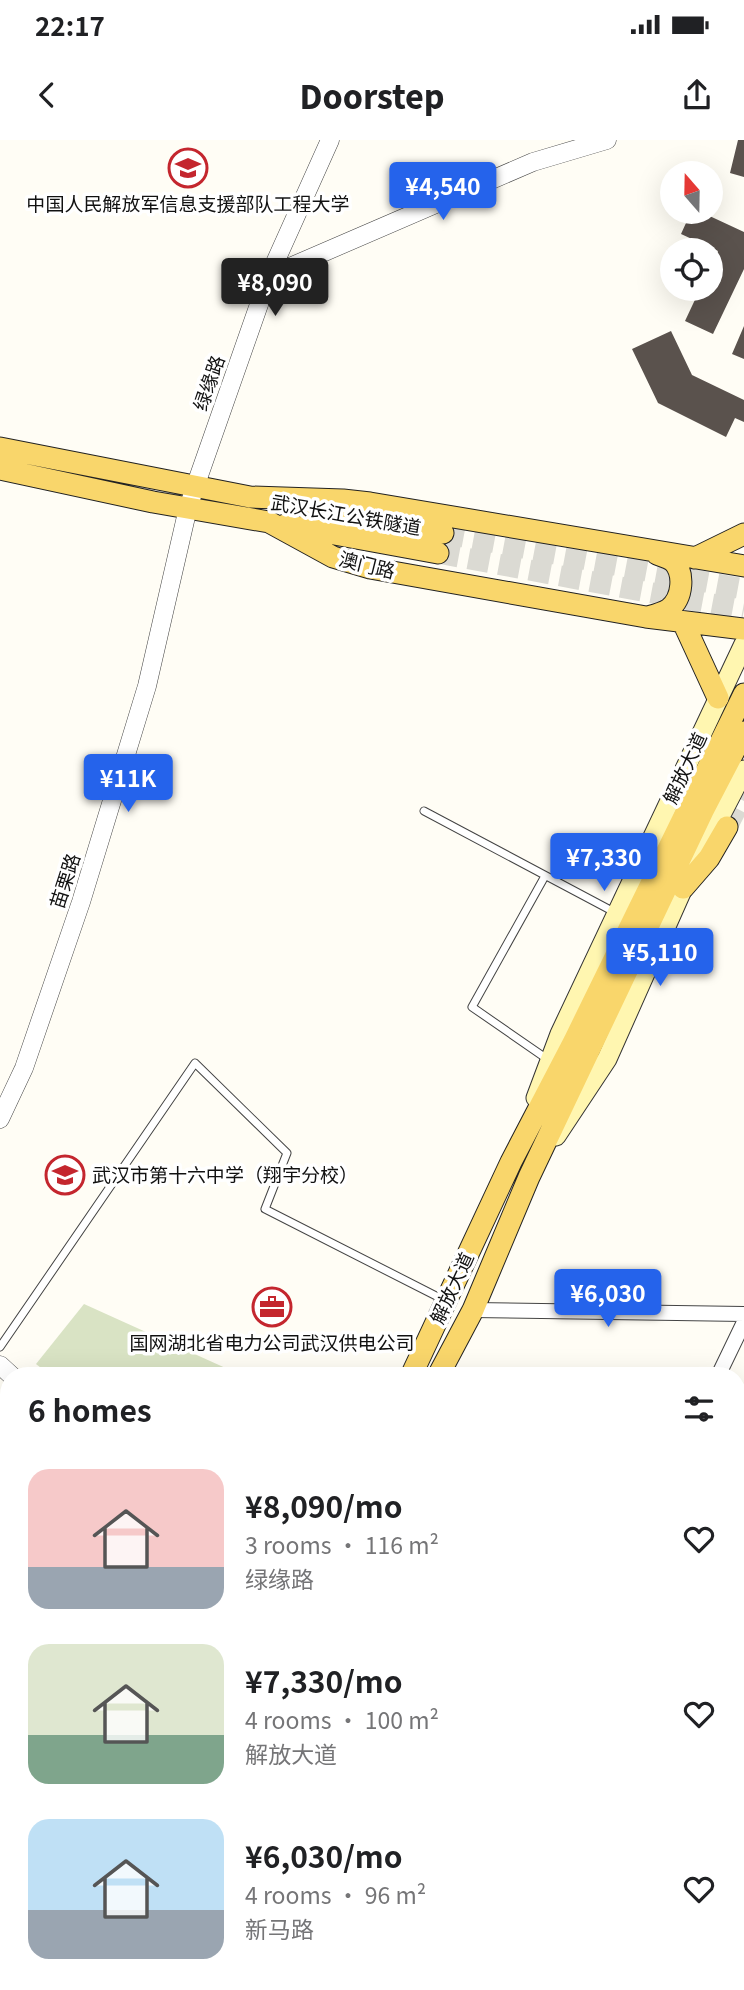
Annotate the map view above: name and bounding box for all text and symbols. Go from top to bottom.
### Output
text: 22:17 [35,6,105,43]
text: Doorstep [299,72,445,118]
icon: back [28,76,66,114]
icon: share [678,76,716,114]
school or university icon: 中国人民解放军信息支援部队工程大学 [167,147,209,189]
north arrow [660,161,723,224]
map controls [660,161,723,301]
pin: ¥4,540 [386,162,500,222]
text: ¥4,540 [405,168,481,202]
place label: 中国人民解放军信息支援部队工程大学 [26,189,350,216]
button: locate [660,238,723,301]
pin: ¥8,090 [218,258,332,318]
text: ¥8,090 [237,264,313,298]
street label: 绿缘路 [186,351,230,414]
street label: 武汉长江公铁隧道 [269,487,423,540]
street label: 澳门路 [336,544,398,584]
street label: 解放大道 [655,727,712,808]
pin: ¥11K [87,754,169,814]
text: ¥11K [100,760,156,794]
pin: ¥7,330 [547,834,661,893]
text: ¥7,330 [566,839,642,873]
street label: 苗栗路 [42,849,85,912]
pin: ¥5,110 [603,928,717,988]
text: ¥5,110 [622,934,698,968]
school or university icon: 武汉市第十六中学（翔宇分校） [44,1154,86,1196]
place label: 武汉市第十六中学（翔宇分校） [92,1160,358,1187]
street label: 解放大道 [422,1247,479,1328]
pin: ¥6,030 [551,1270,665,1329]
text: ¥6,030 [570,1275,646,1309]
office icon: 国网湖北省电力公司武汉供电公司 [251,1286,293,1328]
place label: 国网湖北省电力公司武汉供电公司 [129,1328,415,1355]
text: 6 homes [28,1387,152,1431]
icon: filters [680,1390,718,1428]
text: ¥8,090/mo [245,1483,403,1527]
icon: home [84,1497,168,1581]
icon: heart [680,1520,718,1558]
text: 3 rooms · 116 m² [245,1527,439,1561]
text: 绿缘路 [245,1561,314,1595]
text: ¥7,330/mo [245,1658,403,1702]
icon: home [84,1672,168,1756]
icon: heart [680,1695,718,1733]
text: 4 rooms · 100 m² [245,1702,439,1736]
text: 解放大道 [245,1736,337,1770]
text: ¥6,030/mo [245,1833,403,1877]
icon: home [84,1847,168,1931]
icon: heart [680,1870,718,1908]
text: 4 rooms · 96 m² [245,1877,426,1911]
text: 新马路 [245,1911,314,1945]

